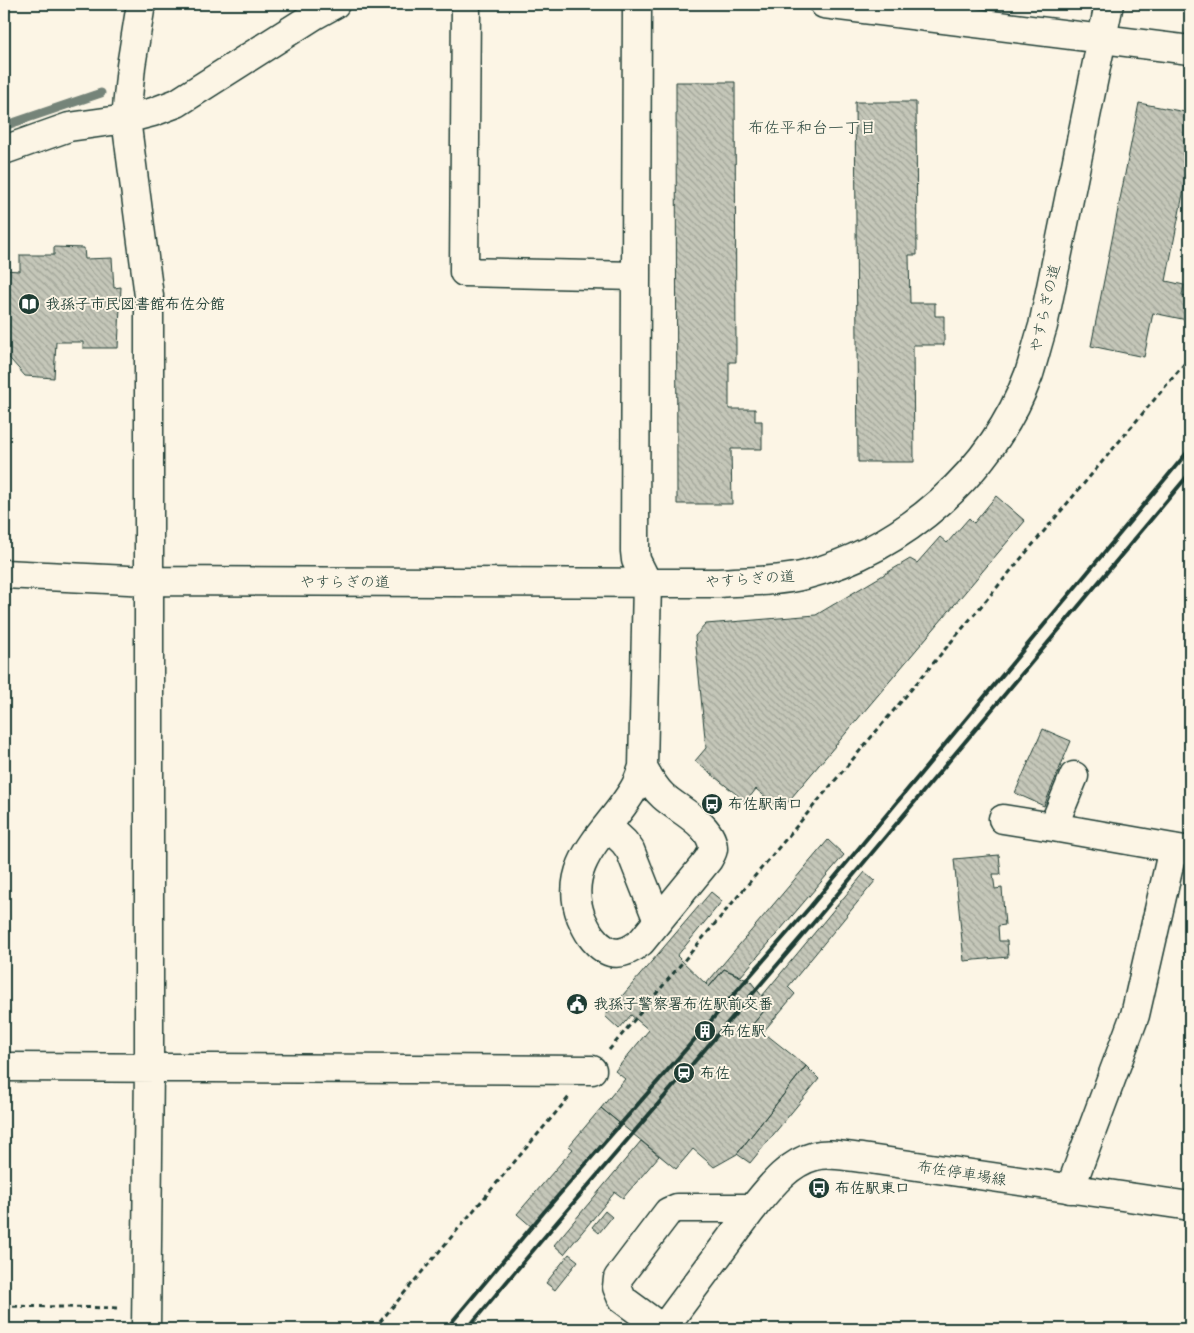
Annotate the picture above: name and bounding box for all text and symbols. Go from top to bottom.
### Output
district label: 布佐平和台一丁目 [748,117,876,138]
street label: やすらぎの道 [1025,262,1065,354]
library icon: 我孫子市民図書館布佐分館 [17,292,41,316]
place label: 我孫子市民図書館布佐分館 [45,294,225,314]
street label: やすらぎの道 [704,566,796,592]
street label: やすらぎの道 [300,572,390,592]
bus stop icon: 布佐駅南口 [700,792,724,816]
place label: 布佐駅南口 [728,794,803,814]
public building icon: 我孫子警察署布佐駅前交番 [565,992,589,1016]
place label: 我孫子警察署布佐駅前交番 [593,994,773,1014]
building icon: 布佐駅 [693,1019,717,1043]
place label: 布佐駅 [721,1021,766,1041]
station icon: 布佐 [672,1061,696,1085]
place label: 布佐 [700,1063,730,1083]
street label: 布佐停車場線 [916,1156,1008,1190]
bus stop icon: 布佐駅東口 [807,1176,831,1200]
place label: 布佐駅東口 [835,1178,910,1198]

